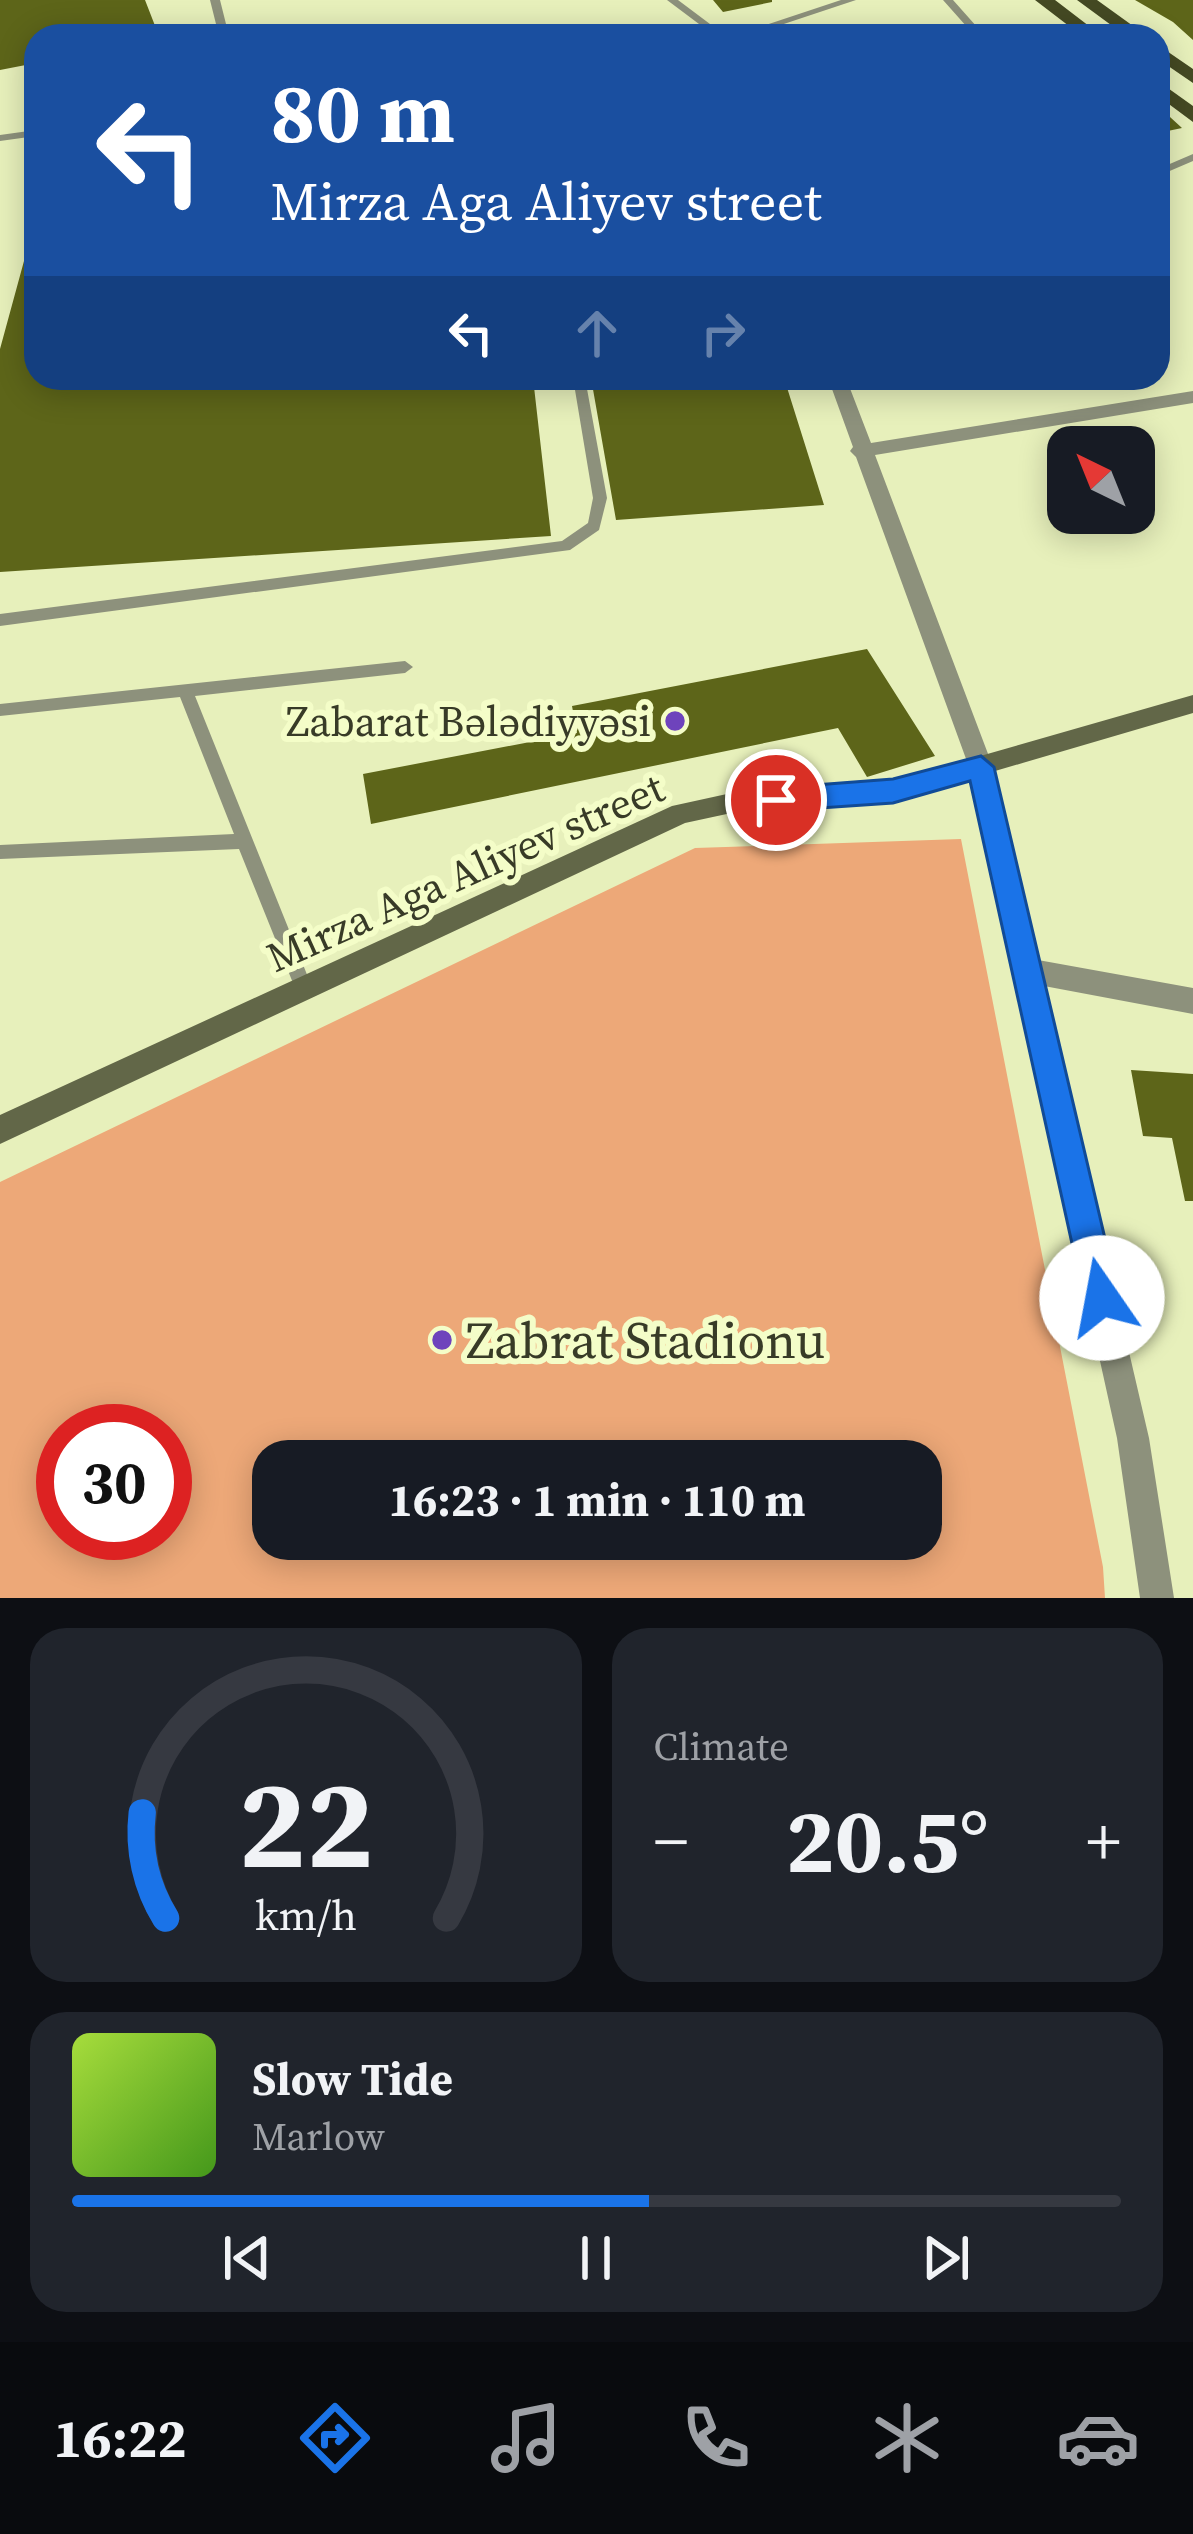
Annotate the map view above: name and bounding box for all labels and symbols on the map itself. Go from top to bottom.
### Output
north arrow [1047,426,1155,534]
place label: Zabarat Bələdiyyəsi [286,692,651,750]
marker: Zabarat Bələdiyyəsi [662,708,688,734]
pin [725,749,827,851]
street label: Mirza Aga Aliyev street [257,758,673,986]
position arrow [1039,1235,1165,1361]
place label: Zabrat Stadionu [466,1305,826,1375]
marker: Zabrat Stadionu [429,1327,455,1353]
speed limit sign: 30 [36,1404,192,1560]

